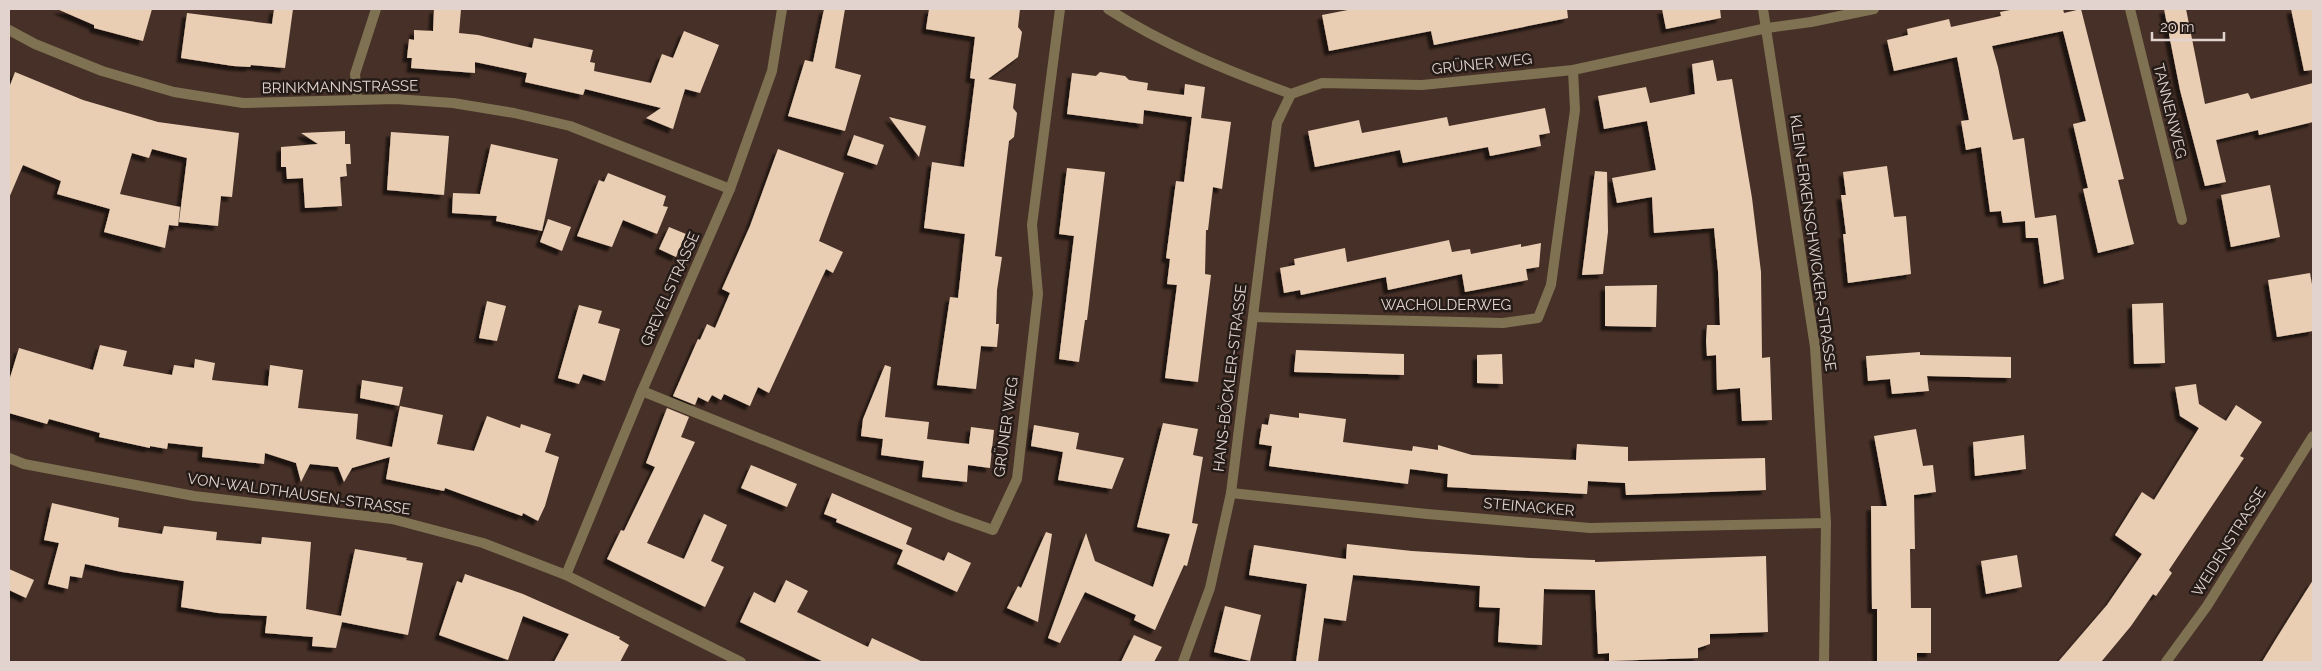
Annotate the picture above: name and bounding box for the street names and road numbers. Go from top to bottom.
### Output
street label: GRÜNER WEG [1431,49,1533,78]
street label: TANNENWEG [2149,62,2191,160]
street label: BRINKMANNSTRASSE [262,77,418,97]
street label: KLEIN-ERKENSCHWICKER-STRASSE [1786,114,1840,372]
street label: GREVELSTRASSE [637,229,703,349]
street label: HANS-BÖCKLER-STRASSE [1209,283,1250,473]
street label: WACHOLDERWEG [1381,296,1511,314]
street label: GRÜNER WEG [989,376,1022,478]
street label: VON-WALDTHAUSEN-STRASSE [186,469,412,519]
street label: WEIDENSTRASSE [2188,484,2270,600]
street label: STEINACKER [1483,494,1575,520]

